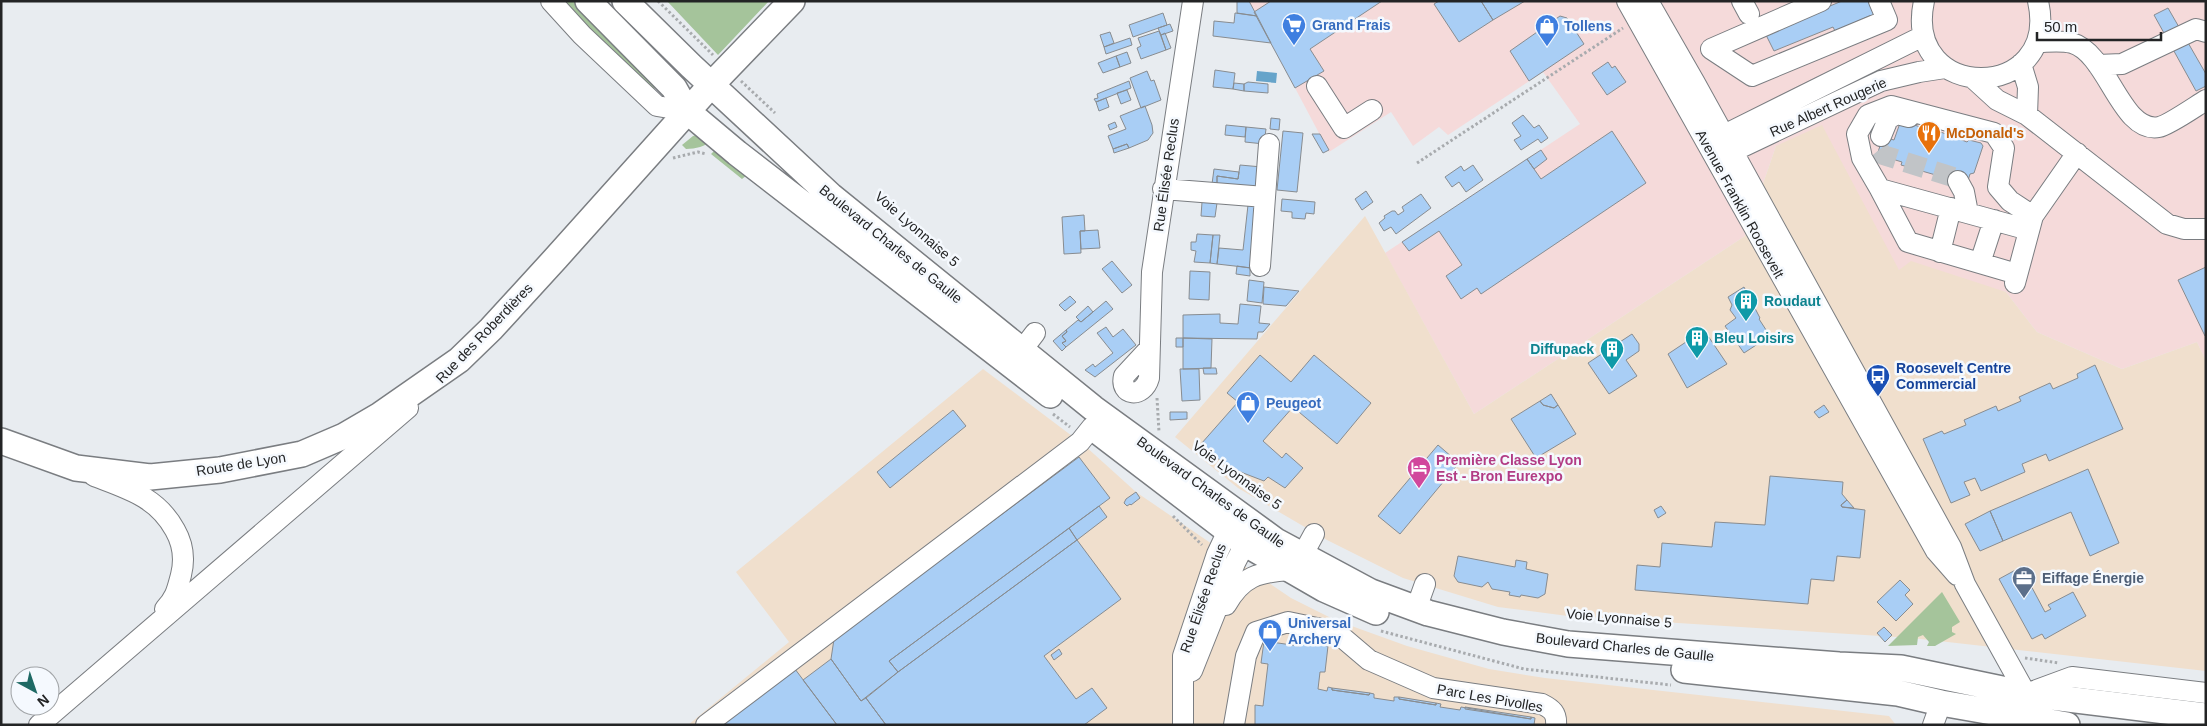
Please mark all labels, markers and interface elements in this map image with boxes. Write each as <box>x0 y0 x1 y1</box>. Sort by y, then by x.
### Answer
scale bar <box>2037 10 2161 42</box>
supermarket icon: Grand Frais <box>1281 12 1307 46</box>
shop icon: Tollens <box>1534 13 1560 47</box>
place label: Grand Frais <box>1312 17 1391 33</box>
place label: Tollens <box>1564 18 1612 34</box>
text: 50 m <box>2044 18 2077 35</box>
street label: Rue Albert Rougerie <box>1767 74 1889 140</box>
street label: Rue Élisée Reclus <box>1150 117 1182 233</box>
restaurant icon: McDonald's <box>1916 120 1942 154</box>
place label: McDonald's <box>1946 125 2024 141</box>
street label: Avenue Franklin Roosevelt <box>1693 127 1788 281</box>
street label: Boulevard Charles de Gaulle <box>816 181 966 307</box>
street label: Voie Lyonnaise 5 <box>872 188 962 270</box>
street label: Rue des Roberdières <box>432 280 536 386</box>
building icon: Roudaut <box>1733 288 1759 322</box>
place label: Roudaut <box>1764 293 1821 309</box>
building icon: Bleu Loisirs <box>1684 325 1710 359</box>
place label: Bleu Loisirs <box>1714 330 1794 346</box>
building icon: Diffupack <box>1599 336 1625 370</box>
place label: Diffupack <box>1530 341 1594 357</box>
place label: Roosevelt Centre Commercial <box>1896 360 2011 392</box>
bus stop icon: Roosevelt Centre Commercial <box>1865 363 1891 397</box>
shop icon: Peugeot <box>1235 390 1261 424</box>
place label: Peugeot <box>1266 395 1322 411</box>
street label: Boulevard Charles de Gaulle <box>1134 433 1288 551</box>
street label: Voie Lyonnaise 5 <box>1189 437 1285 513</box>
street label: Route de Lyon <box>195 449 287 479</box>
place label: Première Classe Lyon Est - Bron Eurexpo <box>1436 452 1582 484</box>
hotel icon: Première Classe Lyon Est - Bron Eurexpo <box>1406 455 1432 489</box>
street label: Rue Élisée Reclus <box>1177 541 1229 655</box>
office icon: Eiffage Énergie <box>2011 565 2037 599</box>
place label: Eiffage Énergie <box>2042 570 2144 586</box>
street label: Voie Lyonnaise 5 <box>1565 605 1673 631</box>
place label: Universal Archery <box>1288 615 1351 647</box>
shop icon: Universal Archery <box>1257 618 1283 652</box>
street label: Boulevard Charles de Gaulle <box>1535 630 1715 664</box>
north arrow <box>10 666 60 716</box>
street label: Parc Les Pivolles <box>1436 681 1544 715</box>
text: N <box>34 692 52 710</box>

